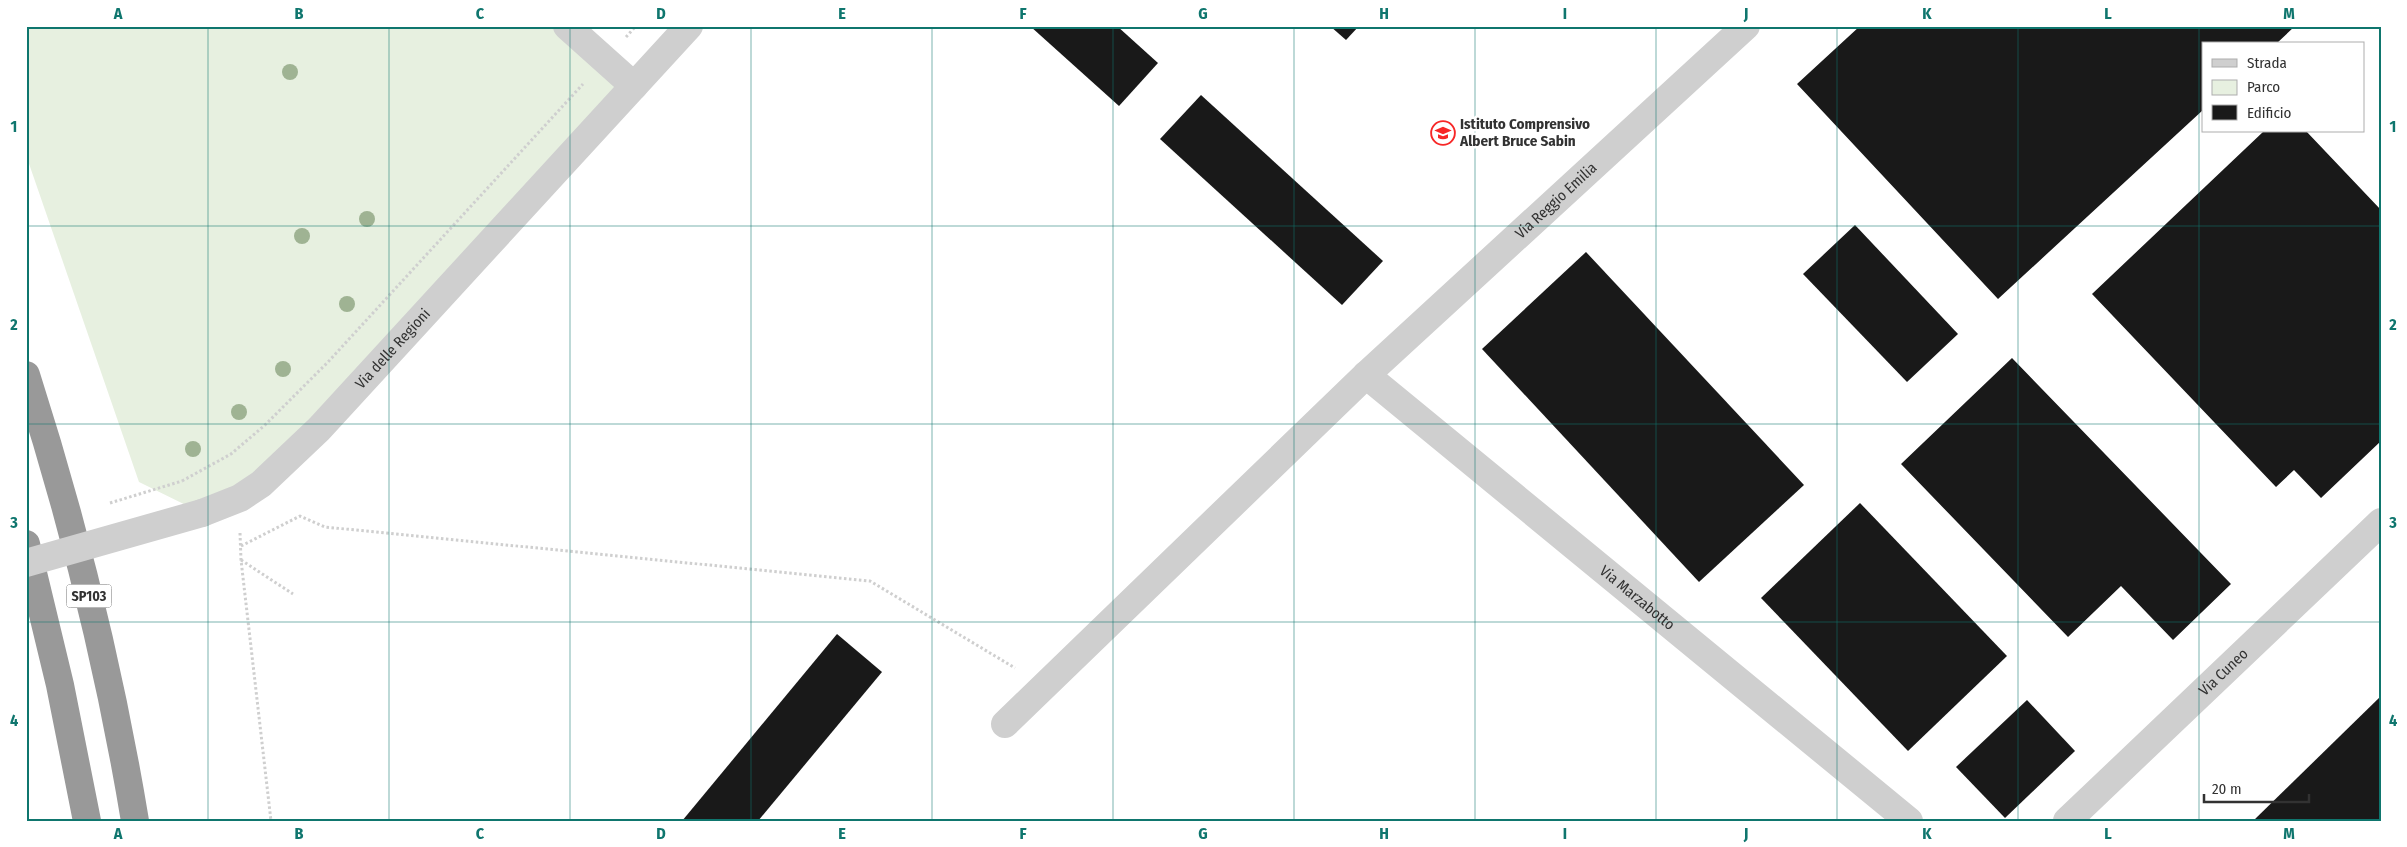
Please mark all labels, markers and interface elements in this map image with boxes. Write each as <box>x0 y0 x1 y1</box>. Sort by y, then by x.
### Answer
text: A <box>113 4 123 23</box>
text: B <box>295 4 304 23</box>
text: C <box>476 4 485 23</box>
text: D <box>656 4 666 23</box>
text: E <box>838 4 846 23</box>
text: F <box>1019 4 1027 23</box>
text: G <box>1198 4 1208 23</box>
text: H <box>1379 4 1389 23</box>
text: I <box>1563 4 1567 23</box>
text: J <box>1743 4 1748 23</box>
text: K <box>1922 4 1932 23</box>
text: L <box>2104 4 2112 23</box>
text: M <box>2283 4 2295 23</box>
legend <box>2202 42 2364 132</box>
text: Strada <box>2247 54 2287 72</box>
text: Parco <box>2247 78 2280 96</box>
text: Edificio <box>2247 104 2292 122</box>
place label: Istituto Comprensivo Albert Bruce Sabin <box>1459 115 1590 150</box>
text: 1 <box>11 117 17 136</box>
text: 1 <box>2390 117 2396 136</box>
school or university icon: Istituto Comprensivo Albert Bruce Sabin <box>1430 120 1456 146</box>
street label: Via Reggio Emilia <box>1511 159 1600 242</box>
street label: Via delle Regioni <box>351 305 434 393</box>
text: 2 <box>9 315 18 334</box>
text: 2 <box>2388 315 2397 334</box>
text: 3 <box>9 513 18 532</box>
text: 3 <box>2388 513 2397 532</box>
street label: Via Marzabotto <box>1596 562 1679 634</box>
road number: SP103 <box>66 584 112 608</box>
street label: Via Cuneo <box>2195 645 2252 700</box>
text: 4 <box>10 711 18 730</box>
text: 4 <box>2389 711 2397 730</box>
scale bar <box>2204 772 2310 804</box>
text: 20 m <box>2212 780 2242 798</box>
text: A <box>113 824 123 843</box>
text: B <box>295 824 304 843</box>
text: C <box>476 824 485 843</box>
text: D <box>656 824 666 843</box>
text: E <box>838 824 846 843</box>
text: F <box>1019 824 1027 843</box>
text: G <box>1198 824 1208 843</box>
text: H <box>1379 824 1389 843</box>
text: I <box>1563 824 1567 843</box>
text: J <box>1743 824 1748 843</box>
text: K <box>1922 824 1932 843</box>
text: L <box>2104 824 2112 843</box>
text: M <box>2283 824 2295 843</box>

